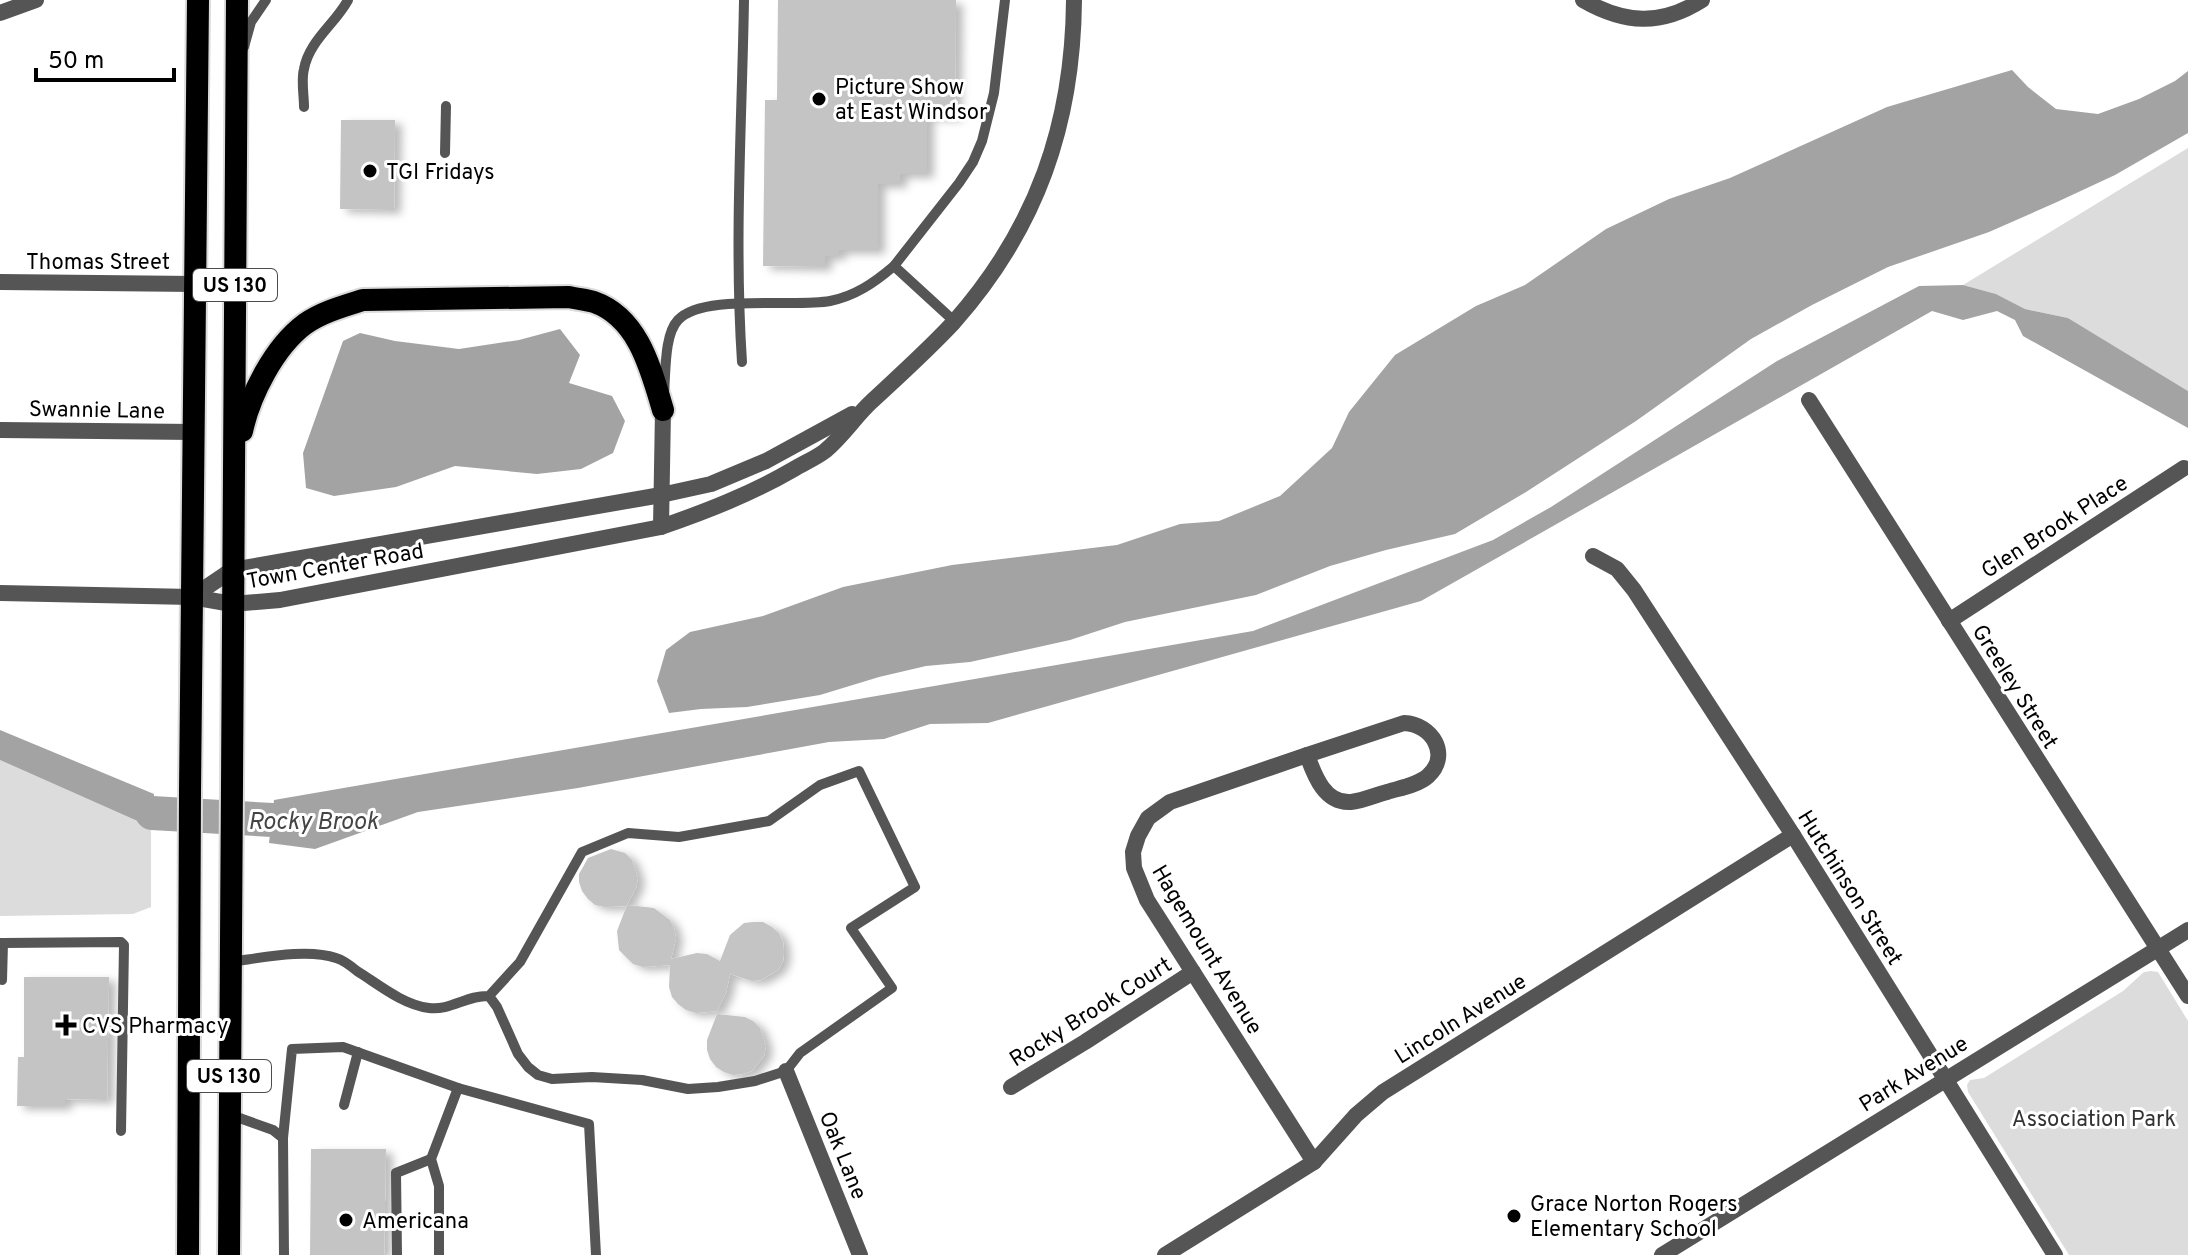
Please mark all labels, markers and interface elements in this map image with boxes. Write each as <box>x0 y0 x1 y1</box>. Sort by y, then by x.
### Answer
scale bar <box>36 32 174 82</box>
text: 50 m <box>48 47 104 77</box>
place label: Picture Show at East Windsor <box>835 75 988 127</box>
marker: Picture Show at East Windsor <box>810 90 828 108</box>
place label: TGI Fridays <box>386 160 495 187</box>
marker: TGI Fridays <box>361 162 379 180</box>
street label: Thomas Street <box>26 250 170 277</box>
road number: US 130 <box>193 269 277 301</box>
street label: Swannie Lane <box>29 397 165 426</box>
street label: Glen Brook Place <box>1977 471 2134 586</box>
street label: Town Center Road <box>245 539 426 596</box>
street label: Greeley Street <box>1965 620 2063 755</box>
street label: Hutchinson Street <box>1790 806 1907 971</box>
water label: Rocky Brook <box>248 808 379 838</box>
street label: Hagemount Avenue <box>1145 861 1267 1040</box>
street label: Rocky Brook Court <box>1005 952 1178 1074</box>
street label: Lincoln Avenue <box>1391 969 1532 1071</box>
place label: CVS Pharmacy <box>82 1014 228 1041</box>
marker: CVS Pharmacy <box>57 1016 75 1034</box>
street label: Park Avenue <box>1855 1031 1974 1119</box>
road number: US 130 <box>187 1060 271 1092</box>
park label: Association Park <box>2012 1107 2176 1134</box>
street label: Oak Lane <box>812 1108 872 1204</box>
place label: Grace Norton Rogers Elementary School <box>1530 1192 1738 1244</box>
marker: Grace Norton Rogers Elementary School <box>1505 1207 1523 1225</box>
place label: Americana <box>362 1209 469 1236</box>
marker: Americana <box>337 1211 355 1229</box>

